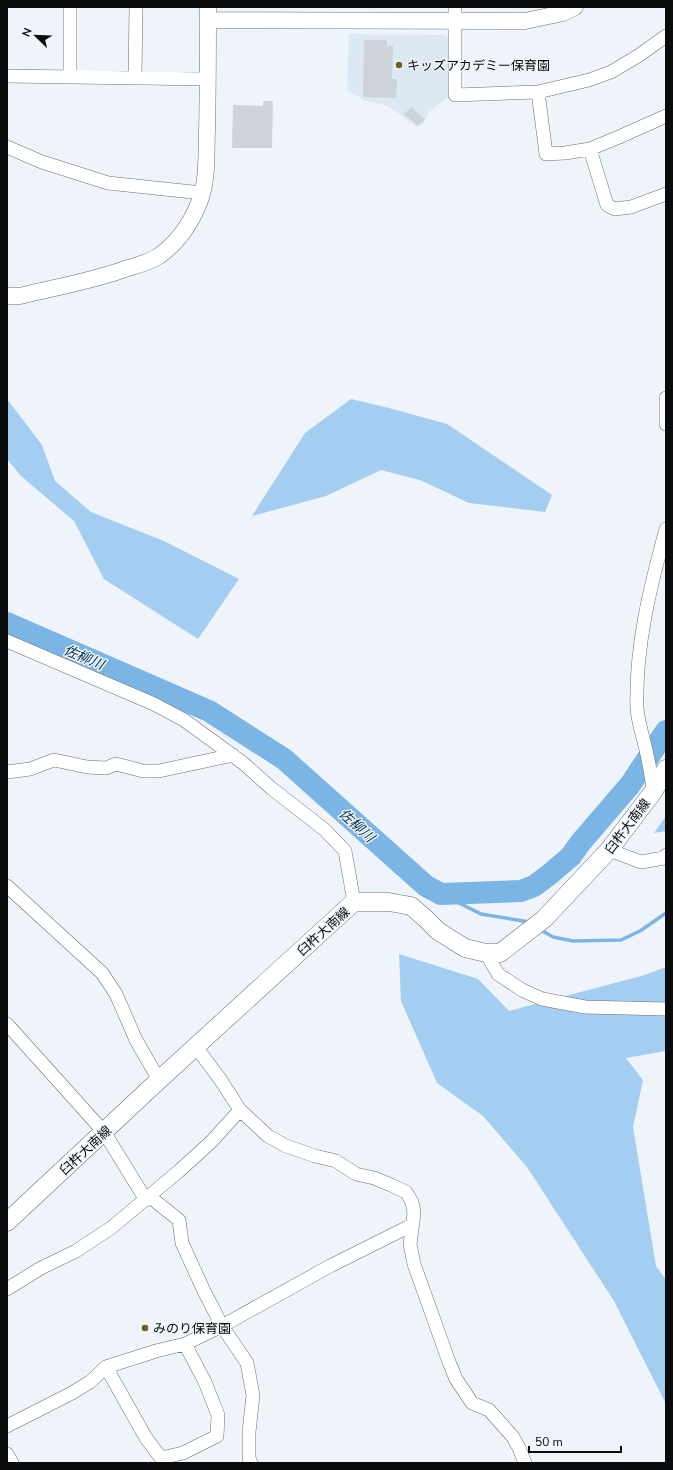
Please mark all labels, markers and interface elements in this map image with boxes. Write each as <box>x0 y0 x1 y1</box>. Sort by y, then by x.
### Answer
north arrow <box>16 16 56 56</box>
text: N <box>19 26 36 39</box>
place label: キッズアカデミー保育園 <box>407 57 550 75</box>
marker: キッズアカデミー保育園 <box>394 60 404 70</box>
water label: 佐柳川 <box>61 641 109 675</box>
street label: 臼杵大南線 <box>601 795 655 858</box>
water label: 佐柳川 <box>335 804 380 848</box>
street label: 臼杵大南線 <box>293 903 354 960</box>
street label: 臼杵大南線 <box>56 1122 116 1179</box>
place label: みのり保育園 <box>153 1320 231 1338</box>
marker: みのり保育園 <box>140 1323 150 1333</box>
scale bar <box>529 1428 621 1454</box>
text: 50 m <box>535 1434 563 1450</box>

